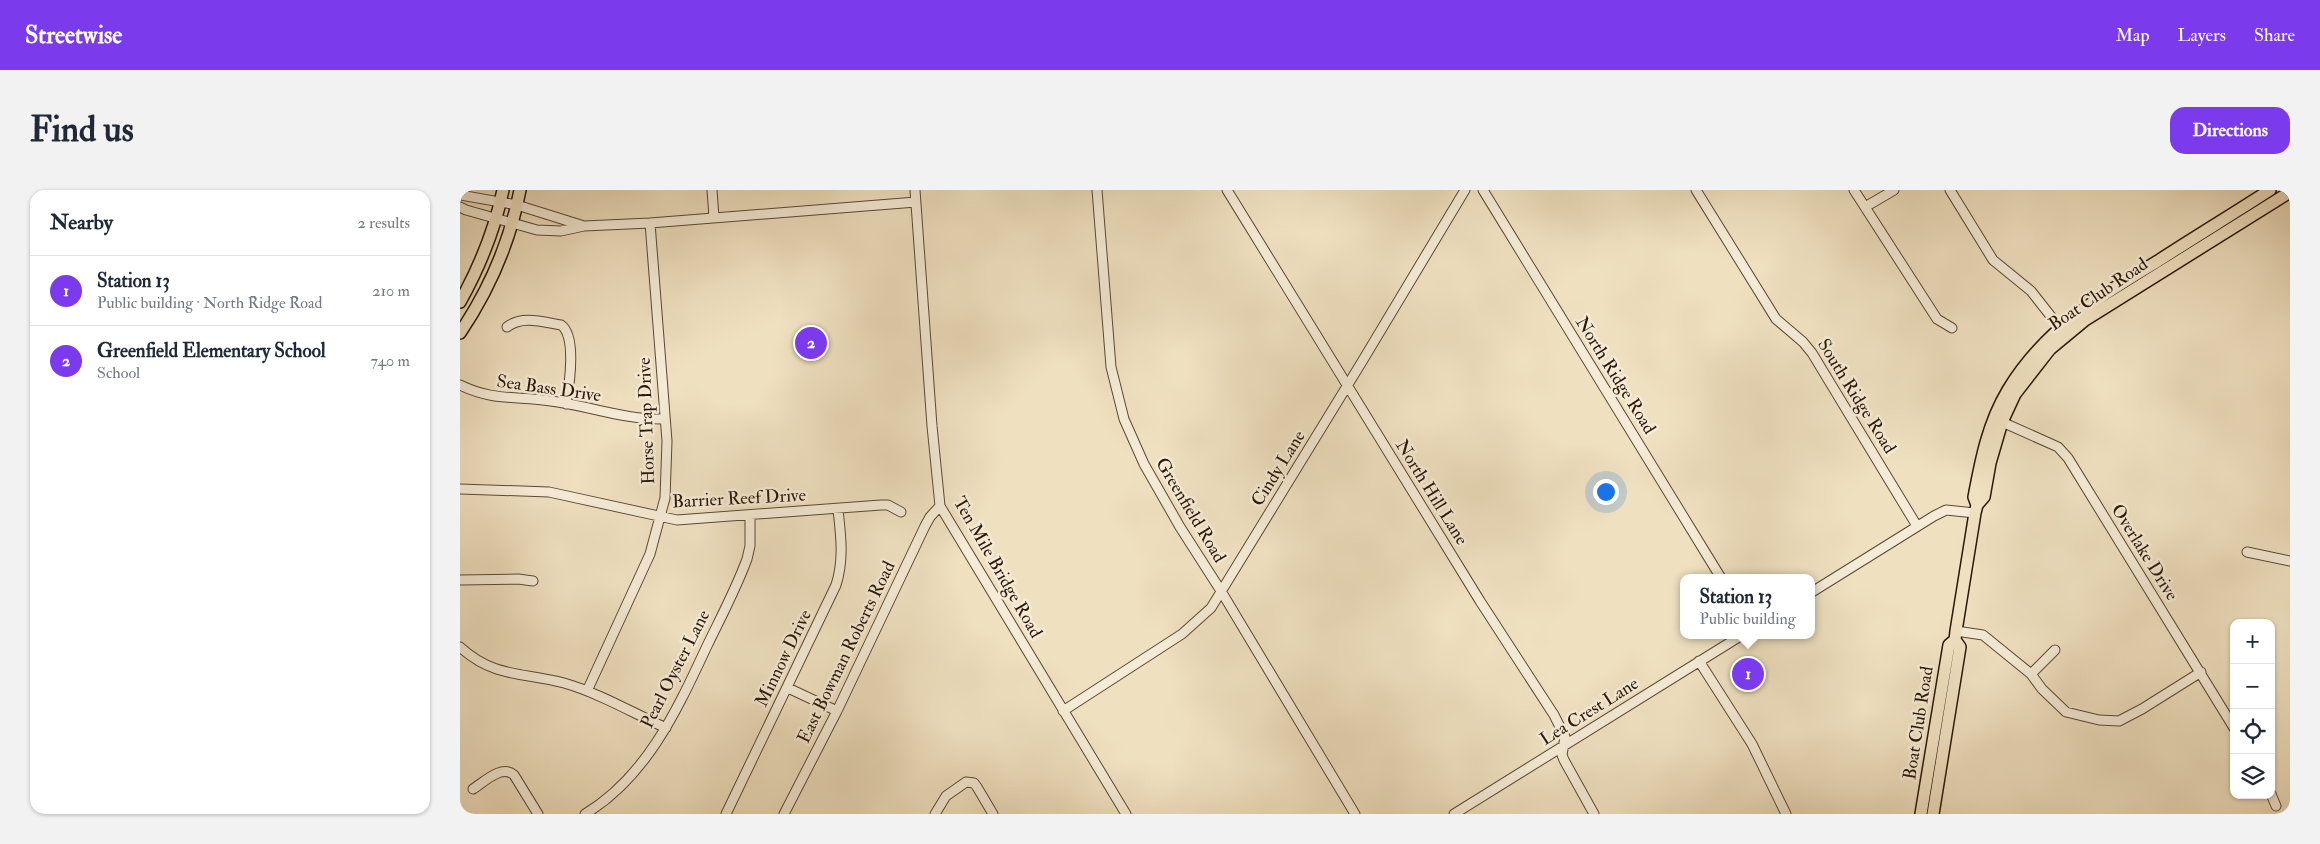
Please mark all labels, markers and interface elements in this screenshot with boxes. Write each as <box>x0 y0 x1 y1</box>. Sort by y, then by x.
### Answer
text: Streetwise <box>25 20 122 51</box>
text: Map <box>2116 24 2150 47</box>
text: Layers <box>2178 24 2226 47</box>
text: Share <box>2254 24 2295 47</box>
button: Directions <box>2170 107 2290 154</box>
text: Find us <box>30 108 134 152</box>
text: Nearby <box>50 209 113 236</box>
text: 2 results <box>357 213 410 233</box>
street label: Boat Club Road <box>2044 253 2152 336</box>
text: Station 13 <box>97 269 170 293</box>
text: 1 <box>63 281 69 301</box>
text: 210 m <box>372 281 410 301</box>
text: Public building · North Ridge Road <box>97 293 322 313</box>
street label: North Ridge Road <box>1570 312 1661 438</box>
pin: 2 <box>795 324 827 362</box>
street label: South Ridge Road <box>1812 335 1901 458</box>
text: Greenfield Elementary School <box>97 339 326 363</box>
text: 2 <box>62 351 70 371</box>
text: 740 m <box>370 351 410 371</box>
street label: Horse Trap Drive <box>633 357 660 485</box>
text: School <box>97 363 140 383</box>
street label: Sea Bass Drive <box>495 370 603 407</box>
street label: Cindy Lane <box>1246 426 1311 510</box>
street label: North Hill Lane <box>1390 435 1473 550</box>
street label: Greenfield Road <box>1150 454 1231 567</box>
your location <box>1593 479 1619 505</box>
street label: Barrier Reef Drive <box>672 483 807 513</box>
street label: Ten Mile Bridge Road <box>948 492 1047 642</box>
street label: Overlake Drive <box>2106 500 2184 605</box>
street label: East Bowman Roberts Road <box>792 557 901 747</box>
popup <box>1680 574 1815 639</box>
text: Station 13 <box>1699 585 1772 609</box>
street label: Minnow Drive <box>750 605 817 711</box>
street label: Pearl Oyster Lane <box>636 606 715 732</box>
text: Public building <box>1699 609 1796 629</box>
map controls <box>2230 619 2275 799</box>
button: + <box>2230 619 2275 664</box>
pin: 1 <box>1732 655 1764 693</box>
street label: Boat Club Road <box>1898 664 1939 782</box>
button: − <box>2230 664 2275 709</box>
street label: Lea Crest Lane <box>1536 672 1643 751</box>
button: locate <box>2230 709 2275 754</box>
button: layers <box>2230 754 2275 799</box>

